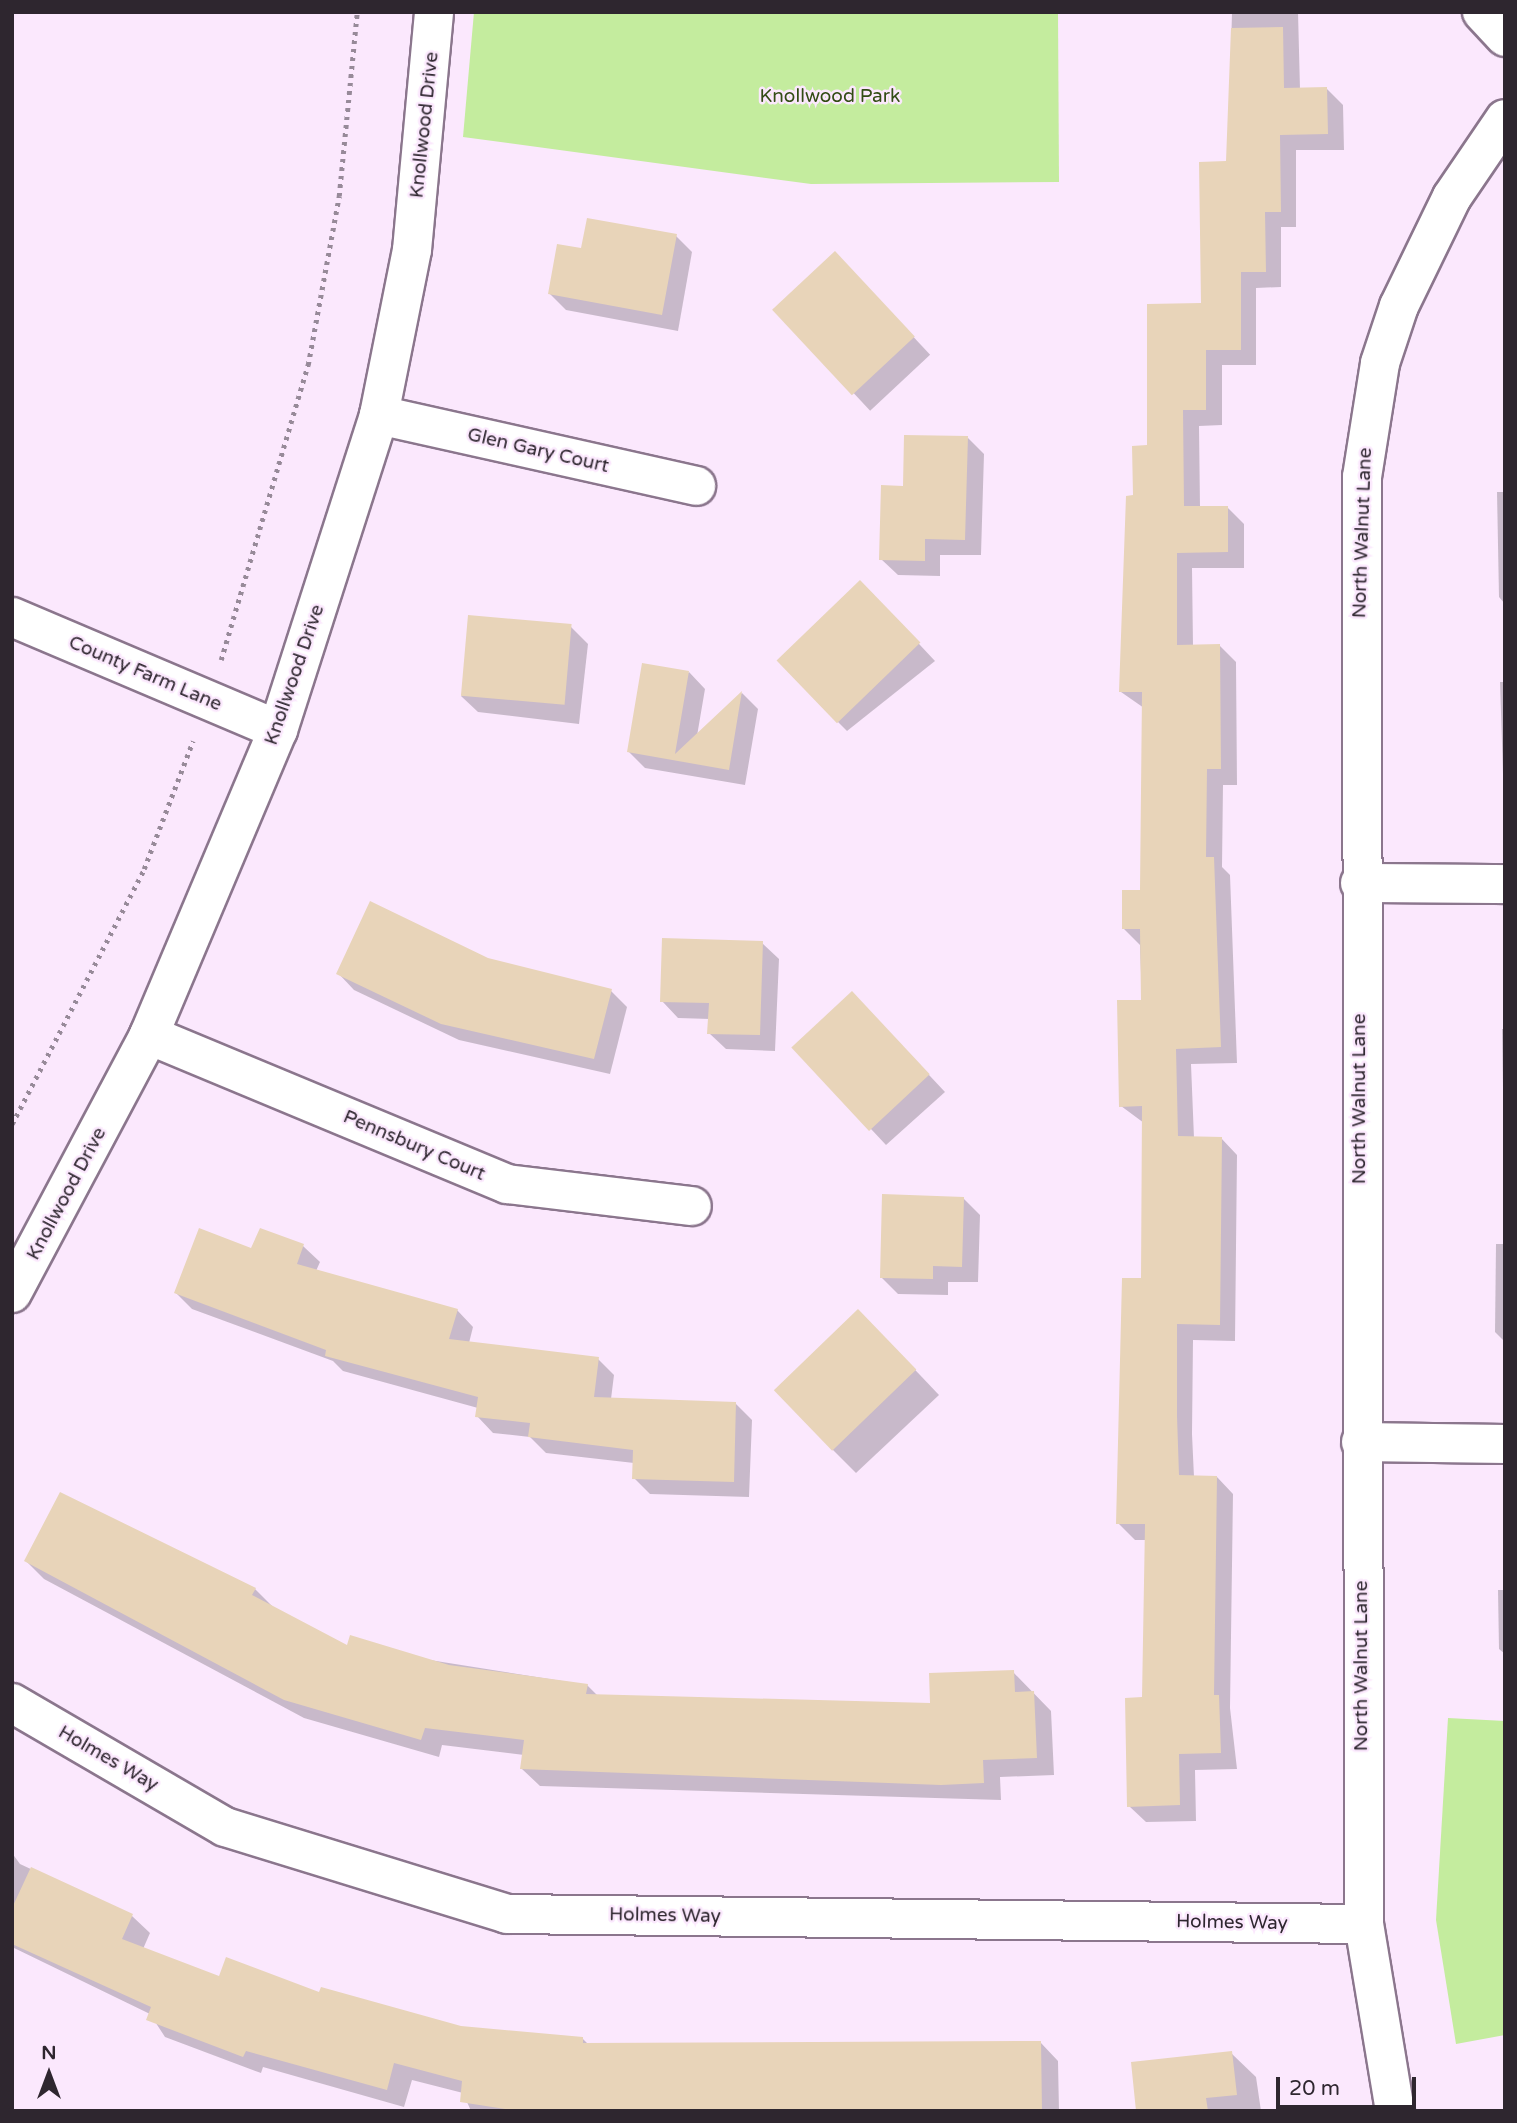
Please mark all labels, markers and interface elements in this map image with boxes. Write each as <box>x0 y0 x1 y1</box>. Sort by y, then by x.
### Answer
street label: Knollwood Drive <box>406 51 444 199</box>
park label: Knollwood Park <box>760 86 900 108</box>
street label: Glen Gary Court <box>465 424 611 478</box>
street label: North Walnut Lane <box>1349 447 1377 619</box>
street label: Knollwood Drive <box>260 602 330 748</box>
street label: County Farm Lane <box>65 631 225 717</box>
street label: North Walnut Lane <box>1349 1014 1371 1184</box>
street label: Pennsbury Court <box>340 1106 488 1186</box>
street label: Knollwood Drive <box>22 1124 112 1264</box>
street label: North Walnut Lane <box>1351 1581 1373 1751</box>
street label: Holmes Way <box>54 1721 162 1797</box>
street label: Holmes Way <box>609 1904 721 1928</box>
street label: Holmes Way <box>1176 1911 1288 1935</box>
north arrow <box>14 2039 84 2109</box>
text: N <box>41 2042 57 2064</box>
scale bar <box>1279 2064 1419 2108</box>
text: 20 m <box>1289 2076 1340 2101</box>

